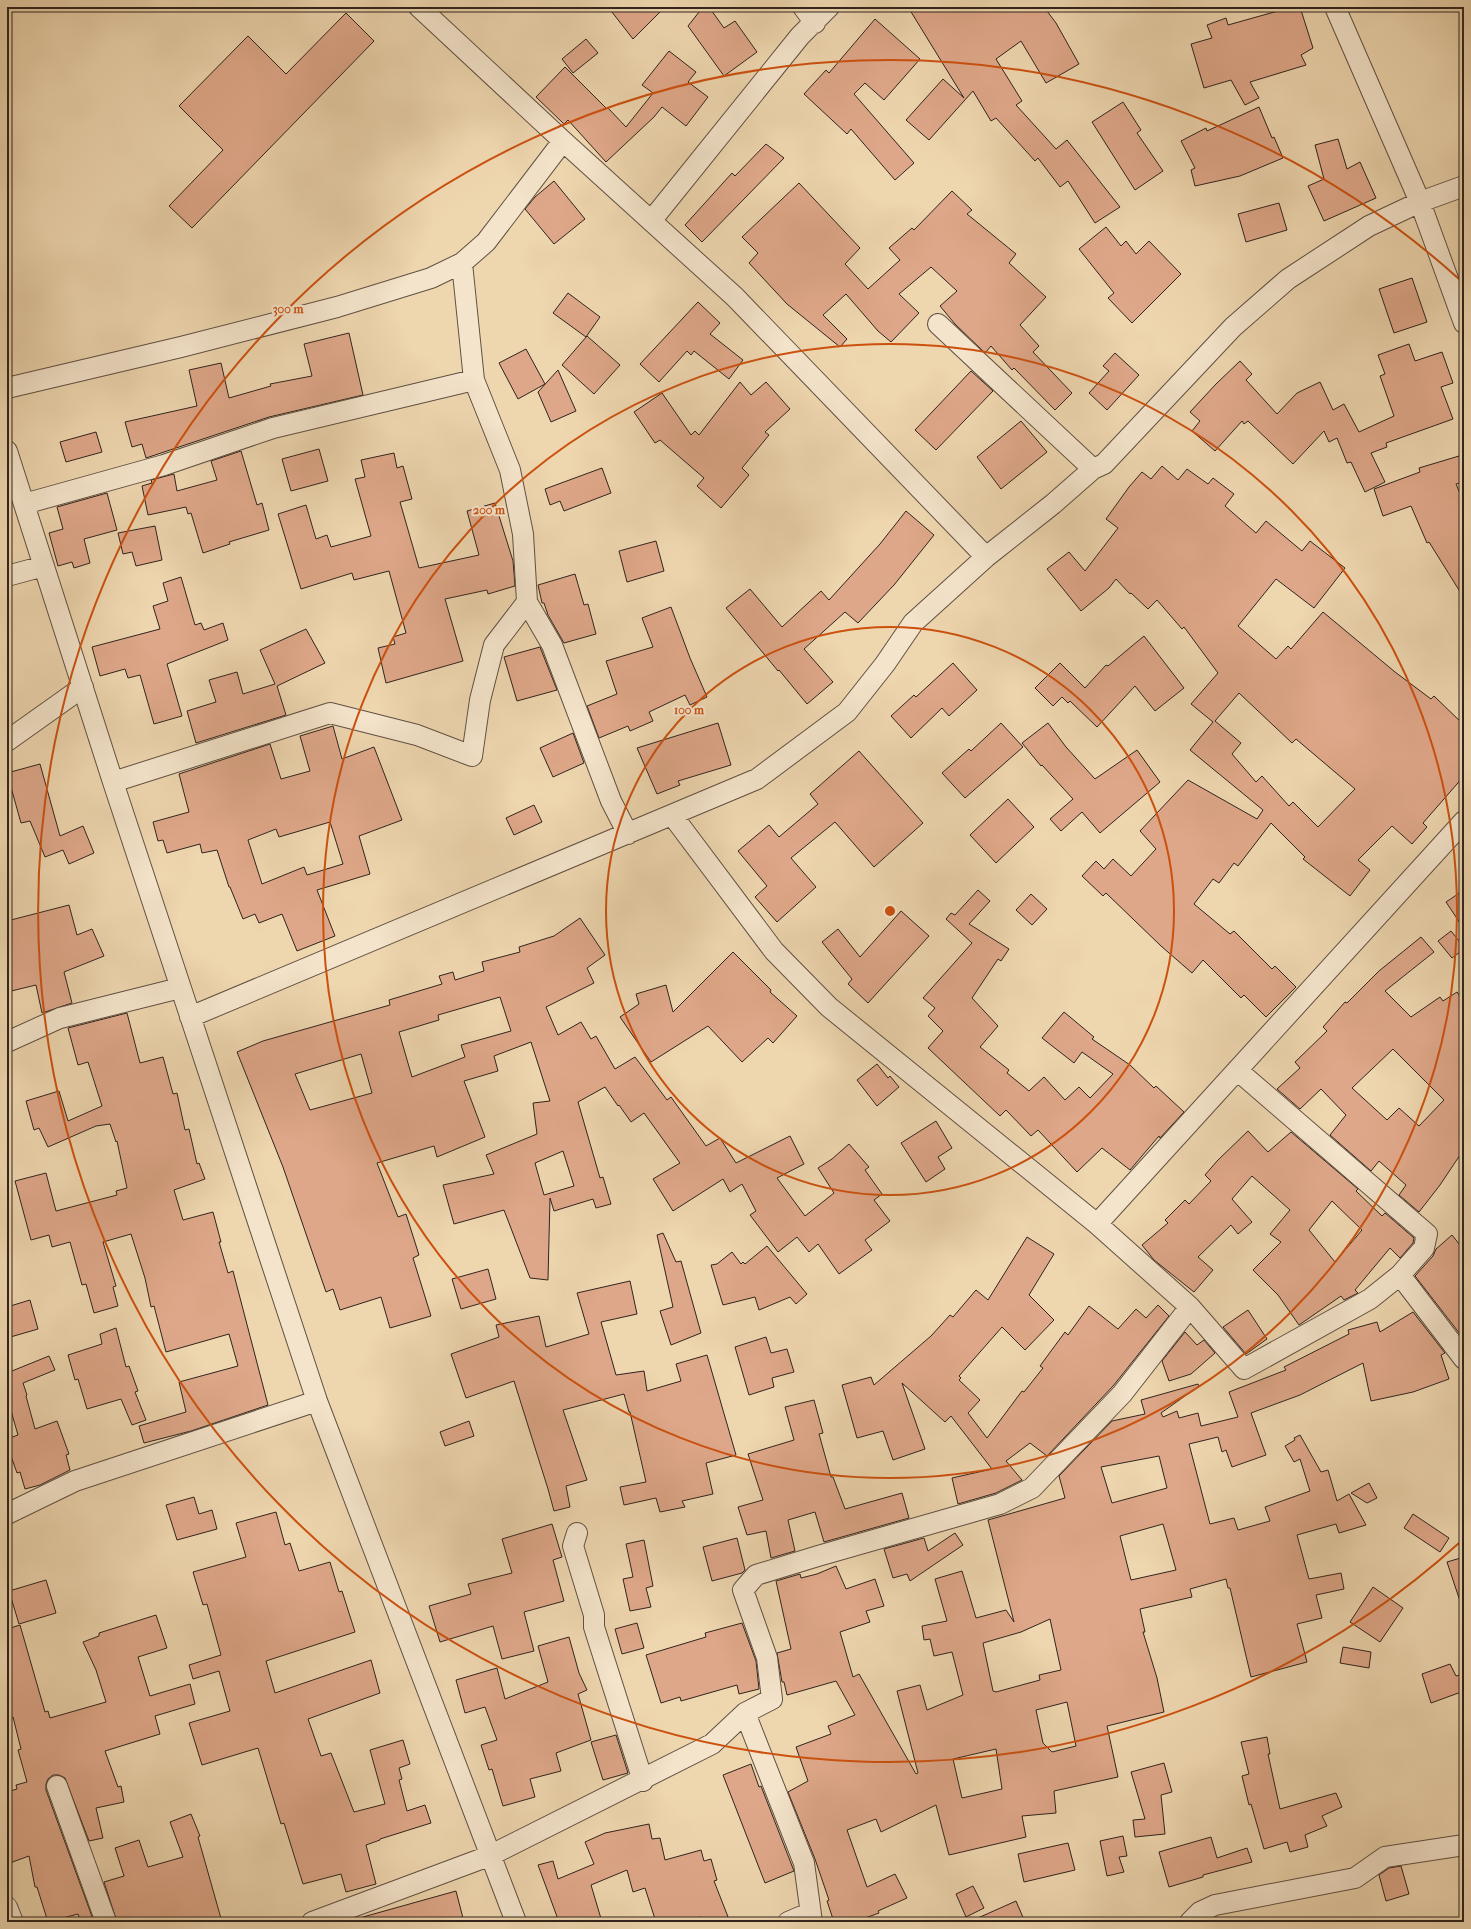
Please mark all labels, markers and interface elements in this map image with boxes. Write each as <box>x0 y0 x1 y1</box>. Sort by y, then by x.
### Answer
text: 300 m <box>273 302 304 317</box>
text: 200 m <box>473 503 506 517</box>
text: 100 m <box>674 703 705 717</box>
centre of rings <box>883 904 897 918</box>

